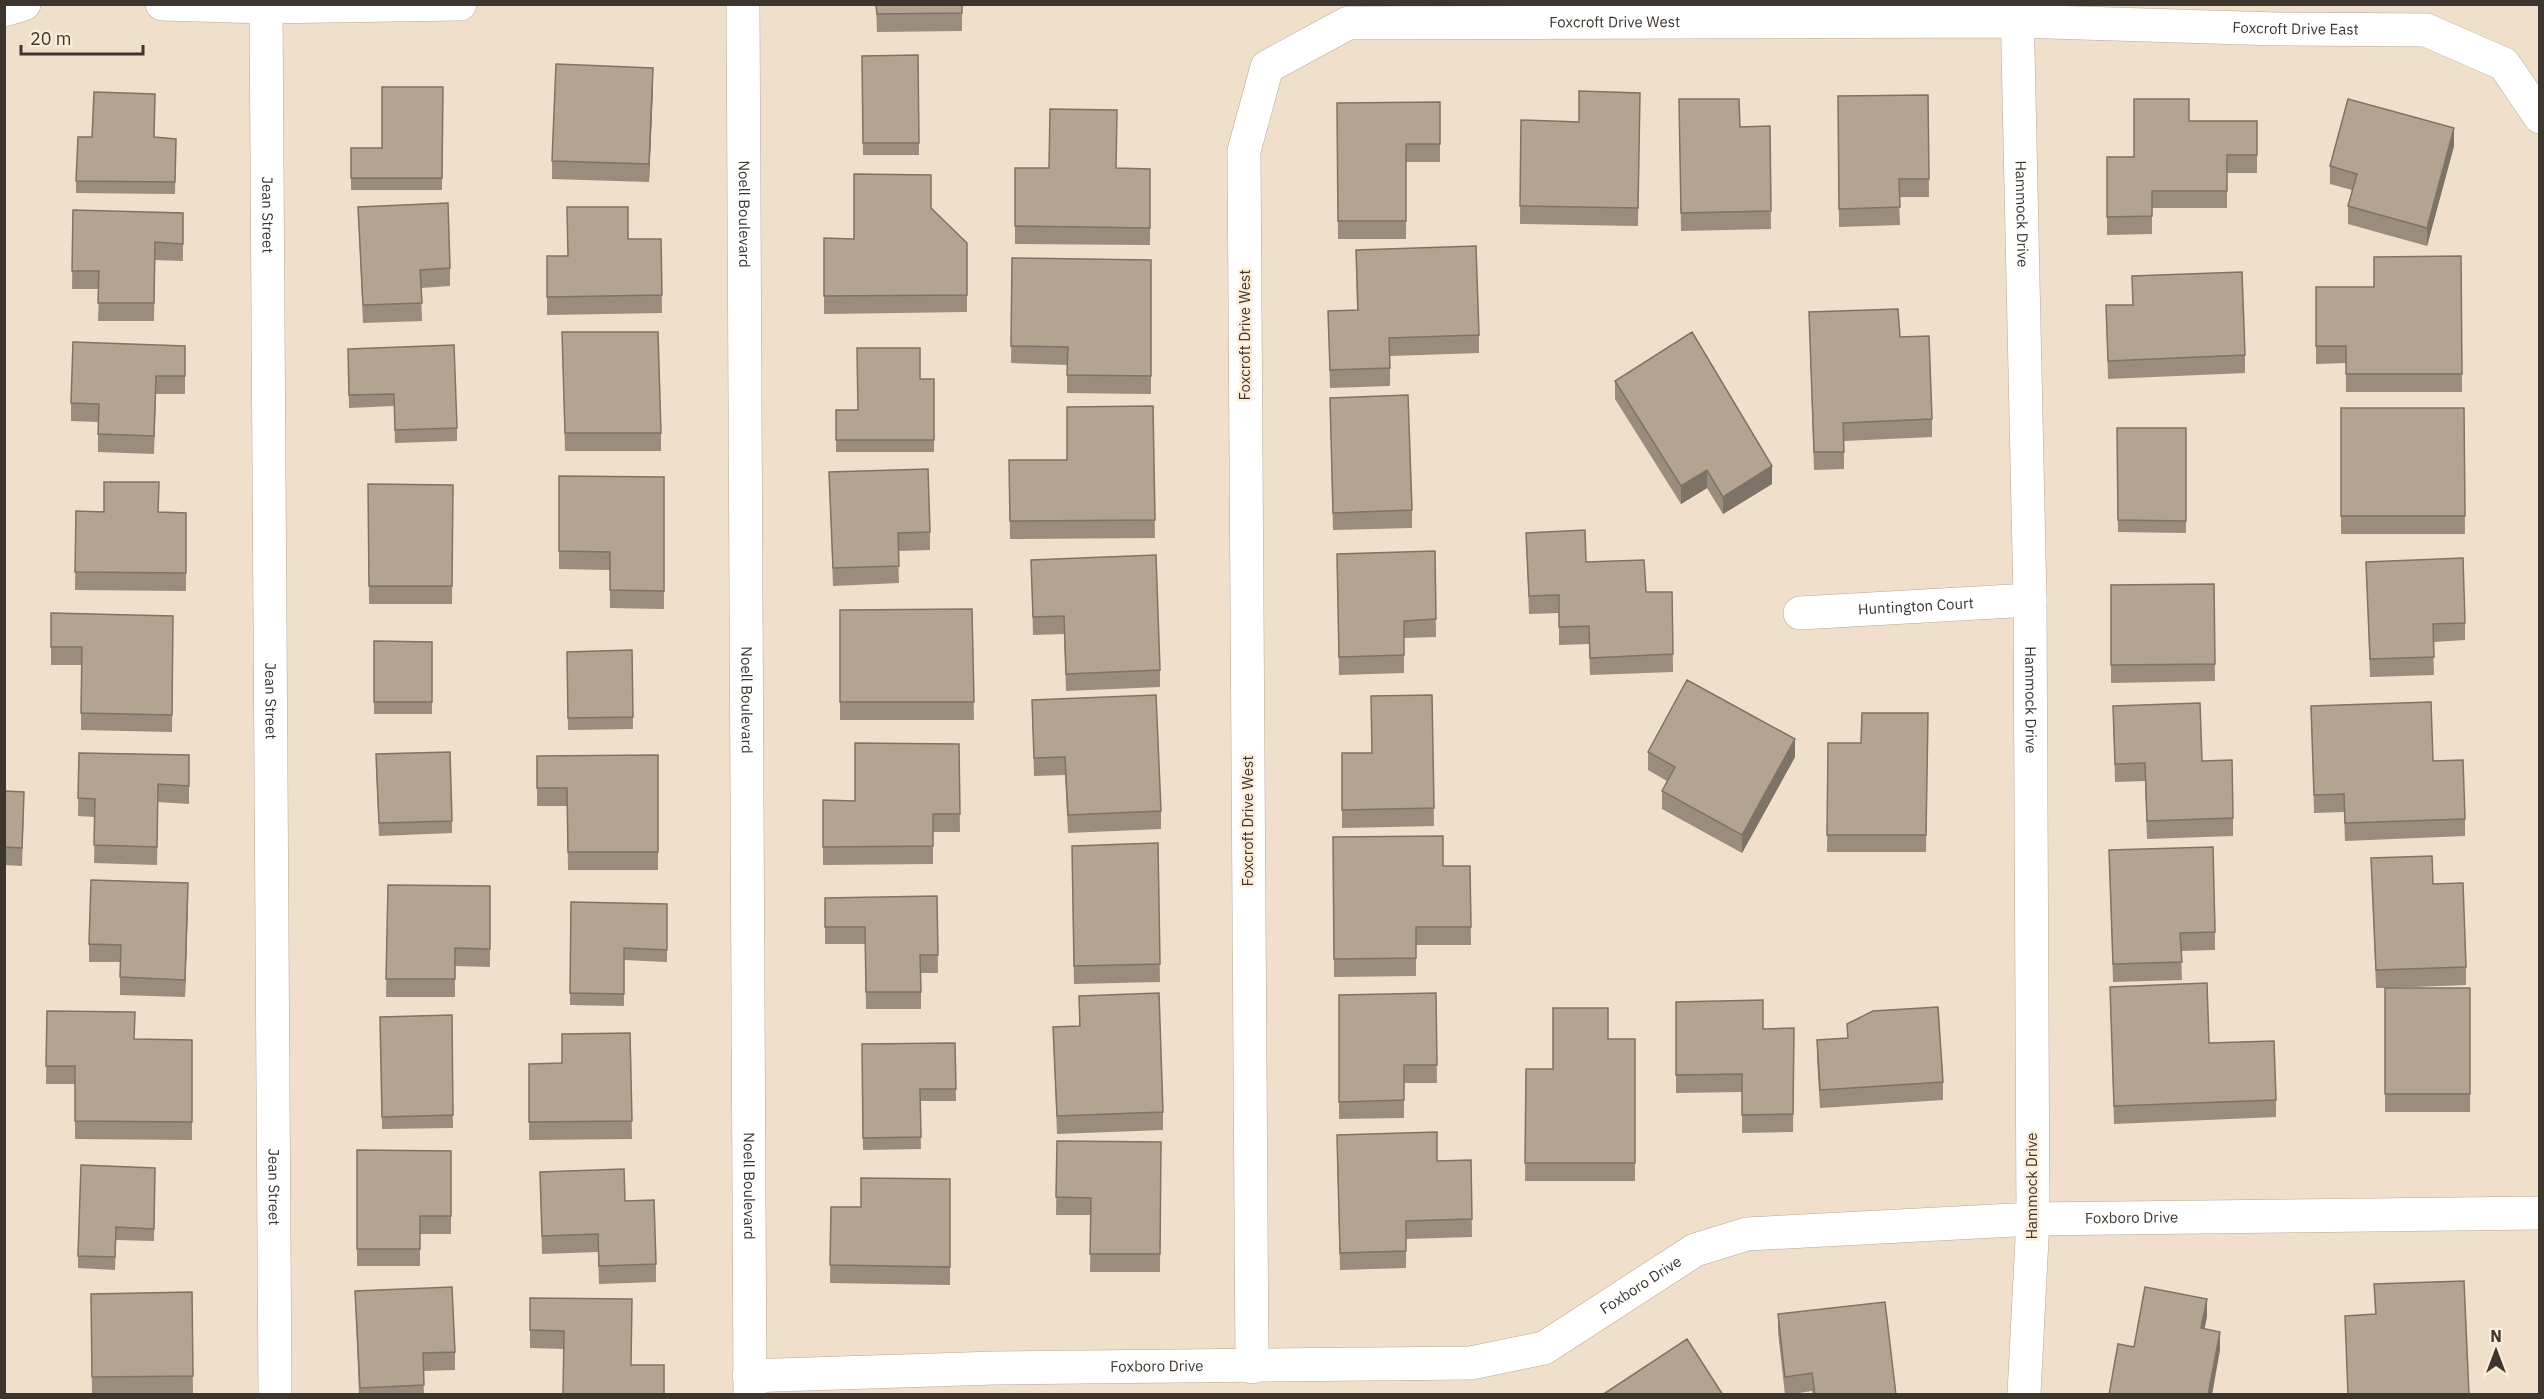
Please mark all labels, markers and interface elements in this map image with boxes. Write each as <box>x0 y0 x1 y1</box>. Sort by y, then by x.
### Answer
street label: Foxcroft Drive West <box>1549 12 1680 31</box>
scale bar <box>21 18 142 56</box>
street label: Foxcroft Drive East <box>2232 18 2359 39</box>
text: 20 m <box>30 27 72 50</box>
street label: Noell Boulevard <box>735 160 754 268</box>
street label: Hammock Drive <box>2011 160 2033 268</box>
street label: Jean Street <box>258 176 278 254</box>
street label: Foxcroft Drive West <box>1235 270 1254 400</box>
street label: Huntington Court <box>1857 593 1974 619</box>
street label: Noell Boulevard <box>737 646 757 754</box>
street label: Hammock Drive <box>2021 646 2041 753</box>
street label: Jean Street <box>261 662 281 740</box>
street label: Foxcroft Drive West <box>1238 756 1257 886</box>
street label: Noell Boulevard <box>740 1132 759 1240</box>
street label: Hammock Drive <box>2022 1132 2041 1240</box>
street label: Jean Street <box>264 1148 284 1226</box>
street label: Foxboro Drive <box>2085 1207 2178 1227</box>
street label: Foxboro Drive <box>1596 1251 1685 1318</box>
north arrow <box>2466 1321 2526 1381</box>
text: N <box>2490 1326 2502 1346</box>
street label: Foxboro Drive <box>1110 1356 1204 1376</box>

